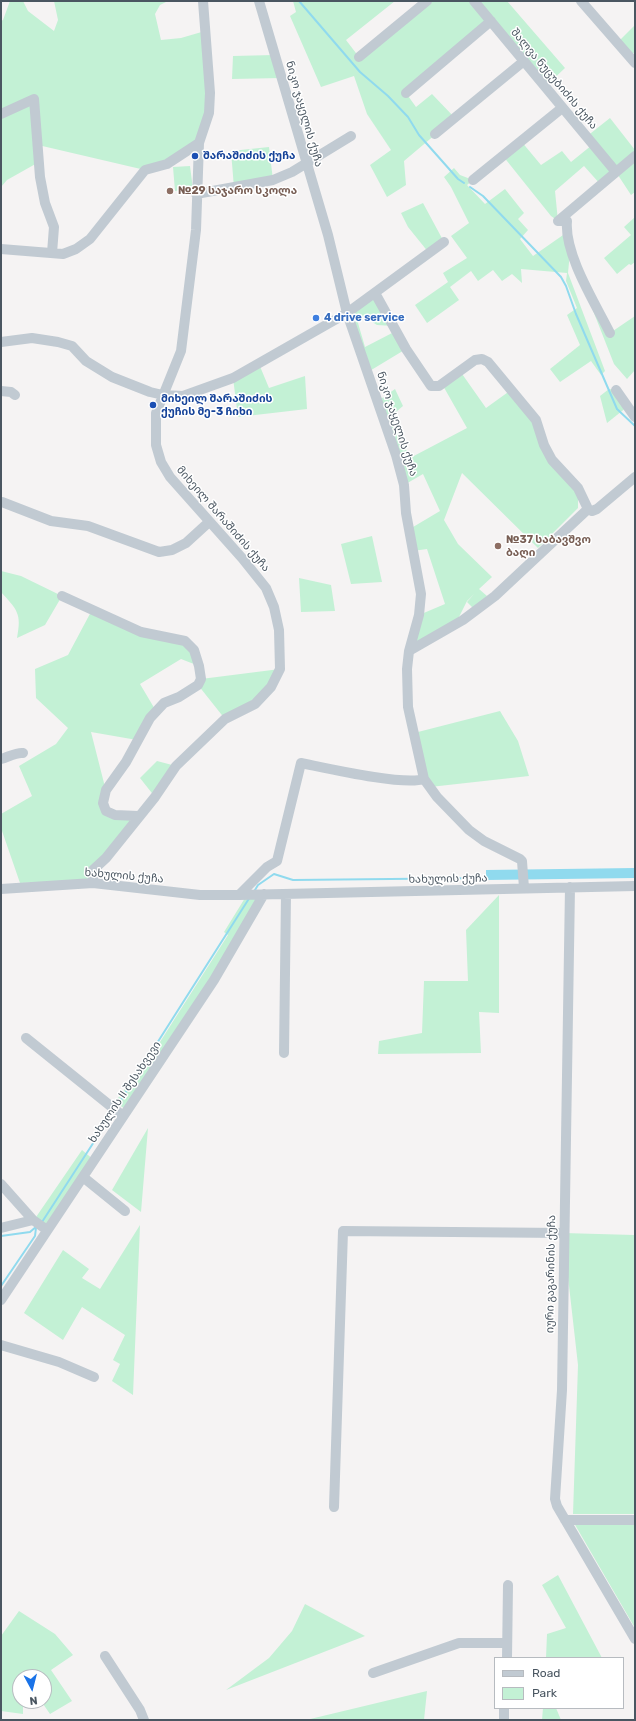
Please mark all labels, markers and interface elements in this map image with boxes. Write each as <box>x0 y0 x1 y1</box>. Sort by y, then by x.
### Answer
street label: შალვა ნუცუბიძის ქუჩა <box>508 26 600 132</box>
street label: ნიკო ჯაყელის ქუჩა <box>283 60 325 168</box>
place label: შარაშიძის ქუჩა <box>203 149 295 163</box>
marker: შარაშიძის ქუჩა <box>190 151 200 161</box>
place label: №29 საჯარო სკოლა <box>178 184 297 198</box>
marker: №29 საჯარო სკოლა <box>165 186 175 196</box>
place label: 4 drive service <box>324 311 404 325</box>
marker: 4 drive service <box>311 313 321 323</box>
street label: ნიკო ჯაყელის ქუჩა <box>374 370 420 478</box>
place label: მიხეილ შარაშიძის ქუჩის მე-3 ჩიხი <box>161 392 272 418</box>
marker: მიხეილ შარაშიძის ქუჩის მე-3 ჩიხი <box>148 400 158 410</box>
street label: მიხეილ შარაშიძის ქუჩა <box>174 464 272 574</box>
place label: №37 საბავშვო ბაღი <box>506 533 591 559</box>
marker: №37 საბავშვო ბაღი <box>493 541 503 551</box>
street label: ხახულის ქუჩა <box>84 866 164 886</box>
street label: ხახულის ქუჩა <box>408 872 488 886</box>
street label: ხახულის II შესახვევი <box>86 1039 164 1145</box>
street label: იური გაგარინის ქუჩა <box>543 1215 559 1333</box>
legend <box>494 1657 624 1709</box>
text: Road <box>532 1666 560 1680</box>
north arrow <box>12 1669 52 1709</box>
text: Park <box>532 1686 557 1700</box>
text: N <box>29 1693 38 1707</box>

